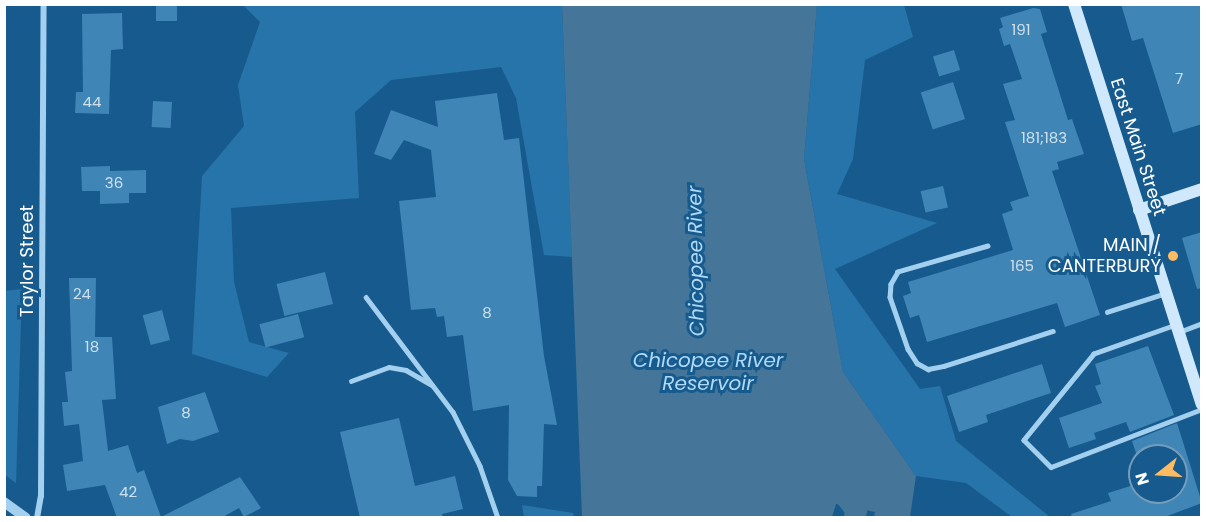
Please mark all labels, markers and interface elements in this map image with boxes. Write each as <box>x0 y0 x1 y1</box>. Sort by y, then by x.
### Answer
house number: 191 <box>1011 21 1031 39</box>
house number: 7 <box>1175 70 1183 88</box>
street label: East Main Street <box>1106 76 1170 218</box>
house number: 44 <box>83 93 101 111</box>
house number: 181;183 <box>1021 129 1067 147</box>
house number: 36 <box>105 174 123 192</box>
water label: Chicopee River <box>683 186 709 336</box>
street label: Taylor Street <box>16 205 38 317</box>
place label: MAIN / CANTERBURY <box>1048 235 1161 278</box>
marker: MAIN / CANTERBURY <box>1166 249 1180 263</box>
house number: 165 <box>1010 257 1034 275</box>
house number: 24 <box>73 285 91 303</box>
house number: 8 <box>482 304 492 322</box>
house number: 18 <box>85 338 99 356</box>
water label: Chicopee River Reservoir <box>633 349 783 396</box>
house number: 8 <box>181 404 191 422</box>
north arrow <box>1128 444 1188 504</box>
text: N <box>1129 470 1155 488</box>
house number: 42 <box>119 483 137 501</box>

